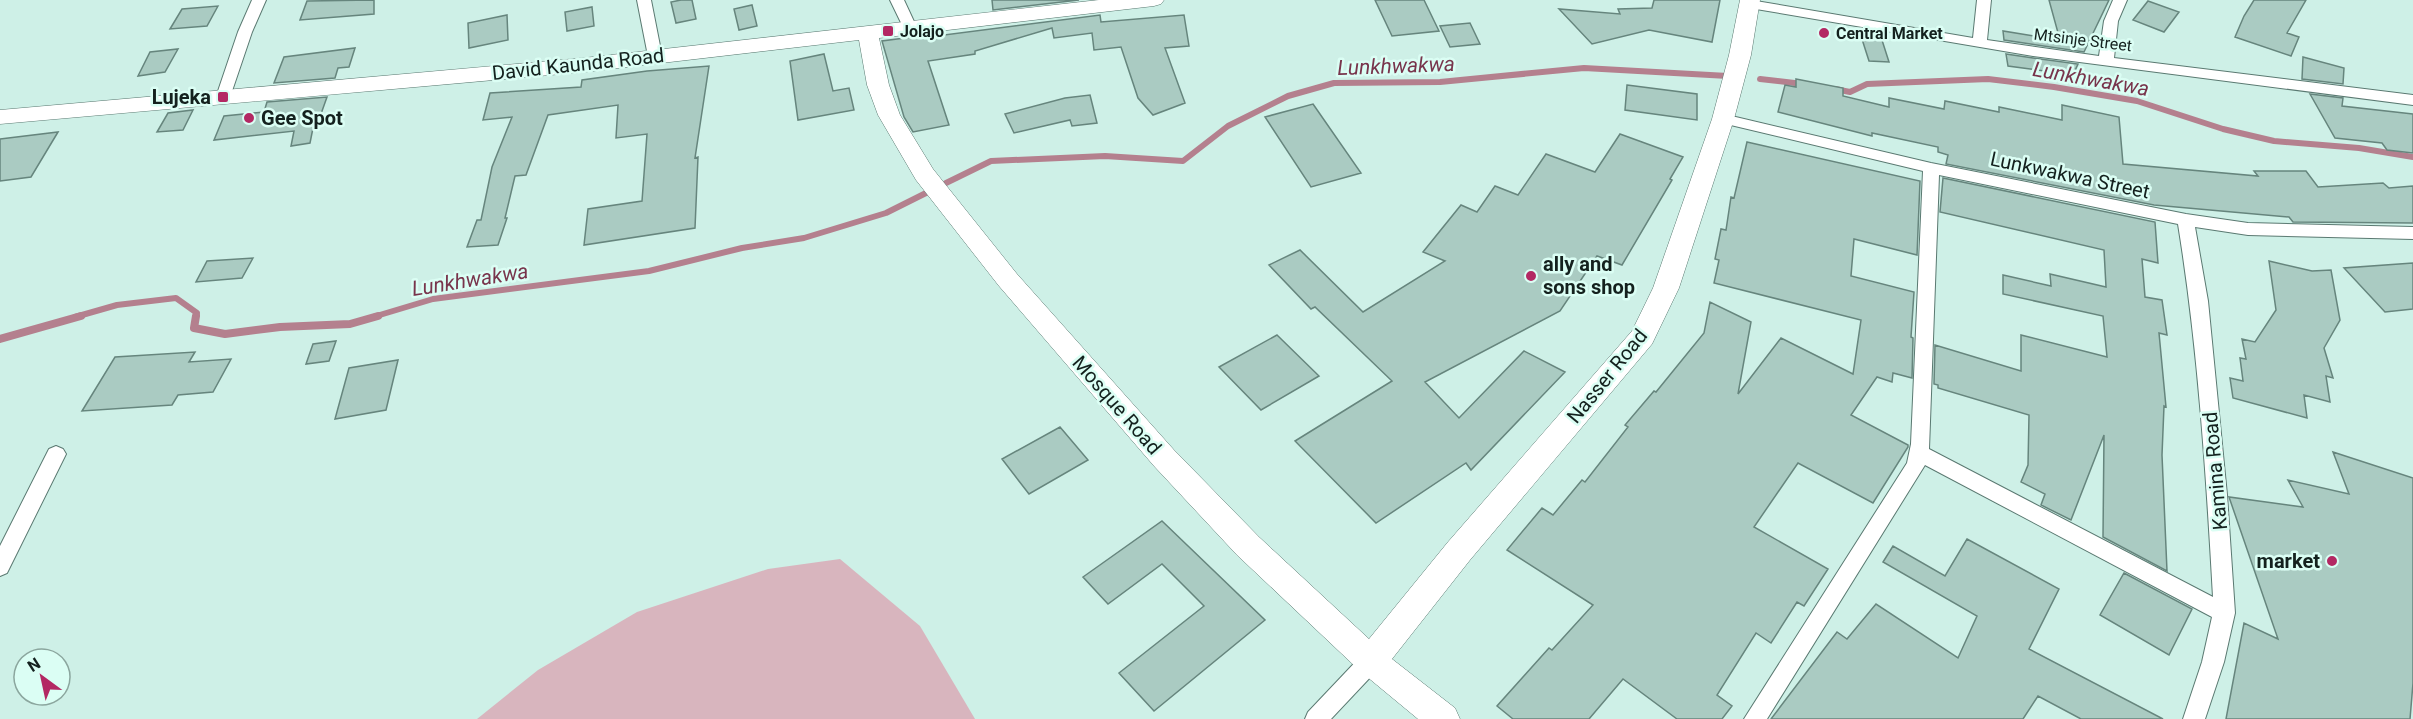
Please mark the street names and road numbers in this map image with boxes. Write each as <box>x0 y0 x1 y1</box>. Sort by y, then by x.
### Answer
street label: Mtsinje Street <box>2033 25 2133 55</box>
street label: David Kaunda Road <box>491 43 665 85</box>
street label: Lunkwakwa Street <box>1988 146 2152 204</box>
street label: Nasser Road <box>1562 324 1652 428</box>
street label: Mosque Road <box>1068 351 1166 459</box>
street label: Kamina Road <box>2198 411 2232 531</box>

